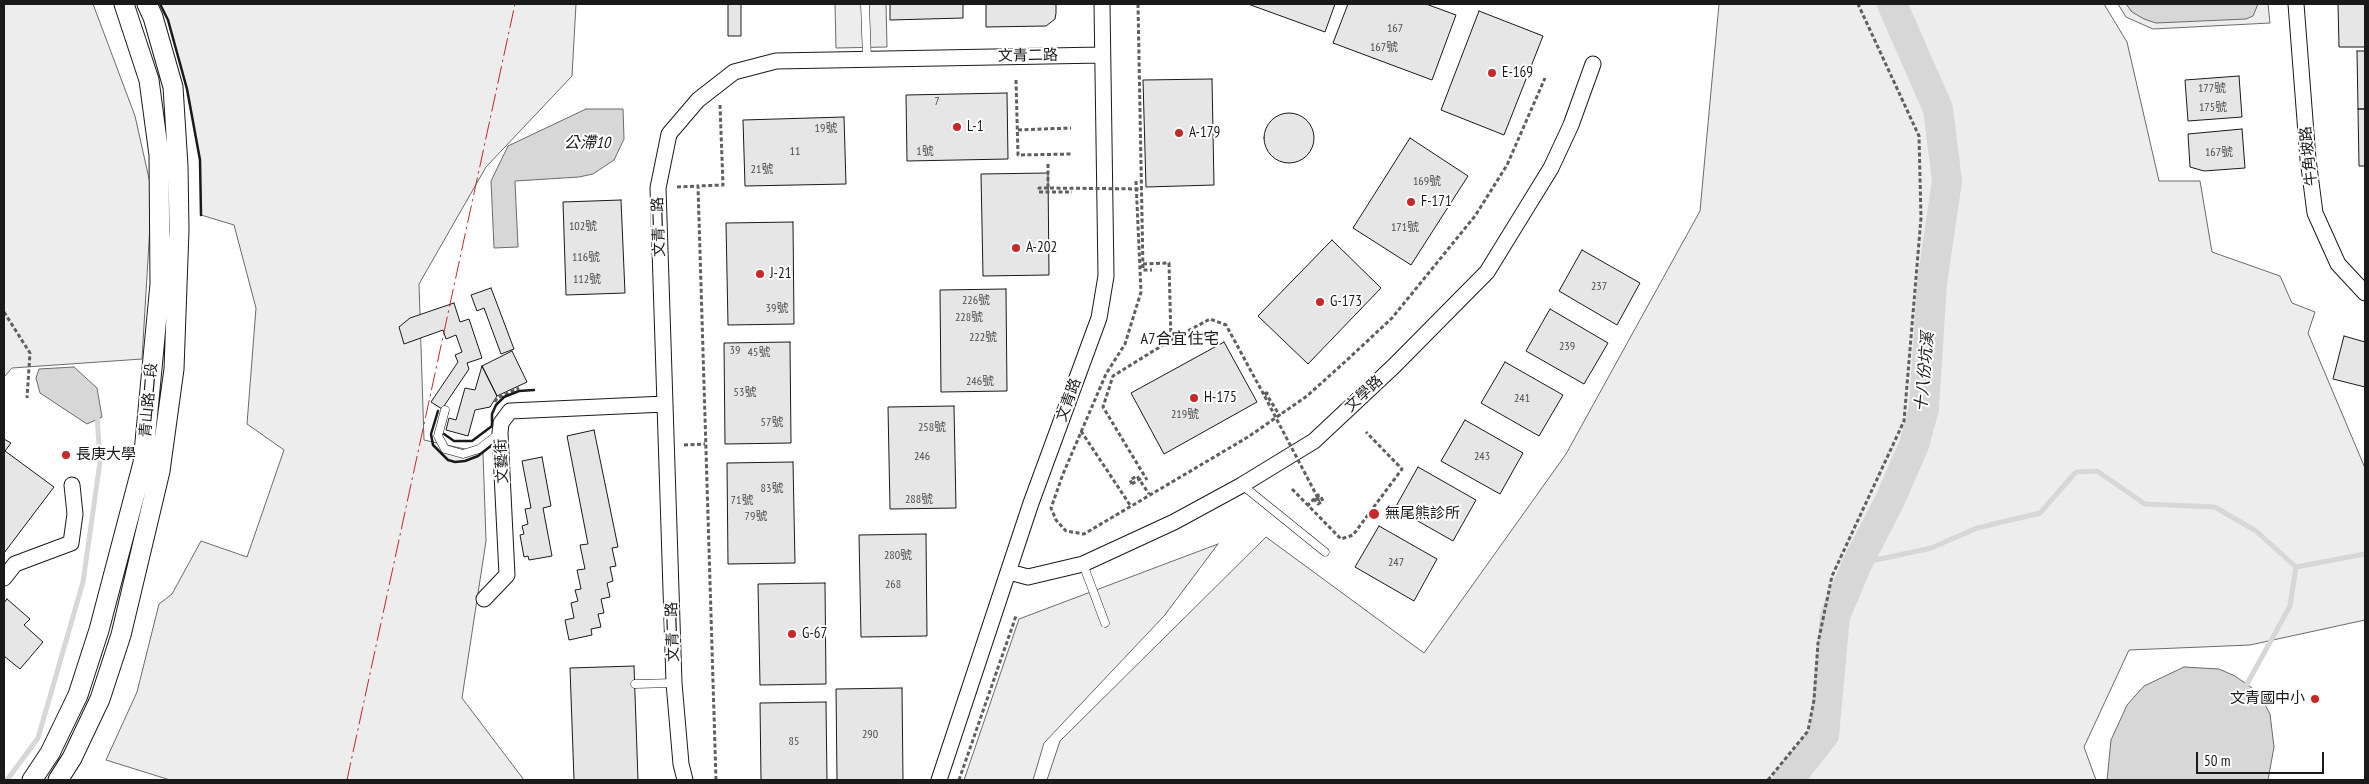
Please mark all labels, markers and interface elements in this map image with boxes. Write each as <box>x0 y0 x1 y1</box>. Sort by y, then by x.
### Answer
house number: 167 <box>1387 22 1403 36</box>
house number: 167號 <box>1370 41 1398 55</box>
street label: 文青二路 <box>998 46 1058 66</box>
place label: E-169 <box>1502 64 1533 82</box>
marker: E-169 <box>1486 67 1498 79</box>
house number: 177號 <box>2198 82 2226 96</box>
house number: 7 <box>934 95 940 109</box>
house number: 175號 <box>2199 101 2227 115</box>
place label: L-1 <box>967 118 983 136</box>
marker: L-1 <box>951 121 963 133</box>
house number: 19號 <box>815 122 837 136</box>
place label: A-179 <box>1189 124 1220 142</box>
street label: 牛角坡路 <box>2297 125 2321 187</box>
marker: A-179 <box>1173 127 1185 139</box>
water label: 公滯10 <box>564 133 610 153</box>
house number: 11 <box>790 145 800 159</box>
house number: 1號 <box>916 145 934 159</box>
house number: 167號 <box>2205 146 2233 160</box>
house number: 21號 <box>751 163 773 177</box>
house number: 169號 <box>1413 175 1441 189</box>
place label: F-171 <box>1421 193 1452 211</box>
marker: F-171 <box>1405 196 1417 208</box>
street label: 文青二路 <box>649 197 669 257</box>
house number: 102號 <box>569 220 597 234</box>
house number: 171號 <box>1391 221 1419 235</box>
place label: A-202 <box>1026 239 1057 257</box>
marker: A-202 <box>1010 242 1022 254</box>
house number: 116號 <box>572 251 600 265</box>
place label: J-21 <box>770 265 791 283</box>
marker: J-21 <box>754 268 766 280</box>
house number: 112號 <box>573 273 601 287</box>
house number: 237 <box>1591 280 1607 294</box>
place label: G-173 <box>1330 293 1362 311</box>
house number: 226號 <box>962 294 990 308</box>
marker: G-173 <box>1314 296 1326 308</box>
house number: 39號 <box>766 302 788 316</box>
house number: 228號 <box>955 311 983 325</box>
district label: A7合宜住宅 <box>1141 329 1219 349</box>
house number: 222號 <box>969 331 997 345</box>
water label: 十八份坑溪 <box>1912 331 1938 413</box>
house number: 239 <box>1559 340 1575 354</box>
house number: 39 <box>730 344 740 358</box>
house number: 45號 <box>748 346 770 360</box>
street label: 青山路二段 <box>137 362 161 438</box>
street label: 文學路 <box>1341 372 1387 416</box>
house number: 246號 <box>966 375 994 389</box>
street label: 文青路 <box>1053 376 1085 424</box>
house number: 53號 <box>734 386 756 400</box>
place label: H-175 <box>1204 389 1237 407</box>
marker: H-175 <box>1188 392 1200 404</box>
house number: 241 <box>1514 392 1530 406</box>
house number: 219號 <box>1171 408 1199 422</box>
house number: 57號 <box>761 416 783 430</box>
house number: 258號 <box>918 421 946 435</box>
street label: 文藝街 <box>492 438 512 484</box>
place label: 長庚大學 <box>76 446 136 464</box>
marker: 長庚大學 <box>60 449 72 461</box>
house number: 246 <box>914 450 930 464</box>
house number: 243 <box>1474 450 1490 464</box>
house number: 83號 <box>761 482 783 496</box>
house number: 288號 <box>905 493 933 507</box>
house number: 71號 <box>731 494 753 508</box>
place label: 無尾熊診所 <box>1385 505 1460 523</box>
marker: 無尾熊診所 <box>1367 507 1381 521</box>
house number: 79號 <box>745 510 767 524</box>
house number: 280號 <box>884 549 912 563</box>
house number: 247 <box>1388 556 1404 570</box>
house number: 268 <box>885 578 901 592</box>
street label: 文青二路 <box>663 602 683 662</box>
place label: G-67 <box>802 625 827 643</box>
marker: G-67 <box>786 628 798 640</box>
place label: 文青國中小 <box>2230 690 2305 708</box>
marker: 文青國中小 <box>2309 693 2321 705</box>
house number: 290 <box>862 728 878 742</box>
house number: 85 <box>789 735 799 749</box>
scale bar <box>2199 742 2326 774</box>
text: 50 m <box>2204 751 2230 770</box>

